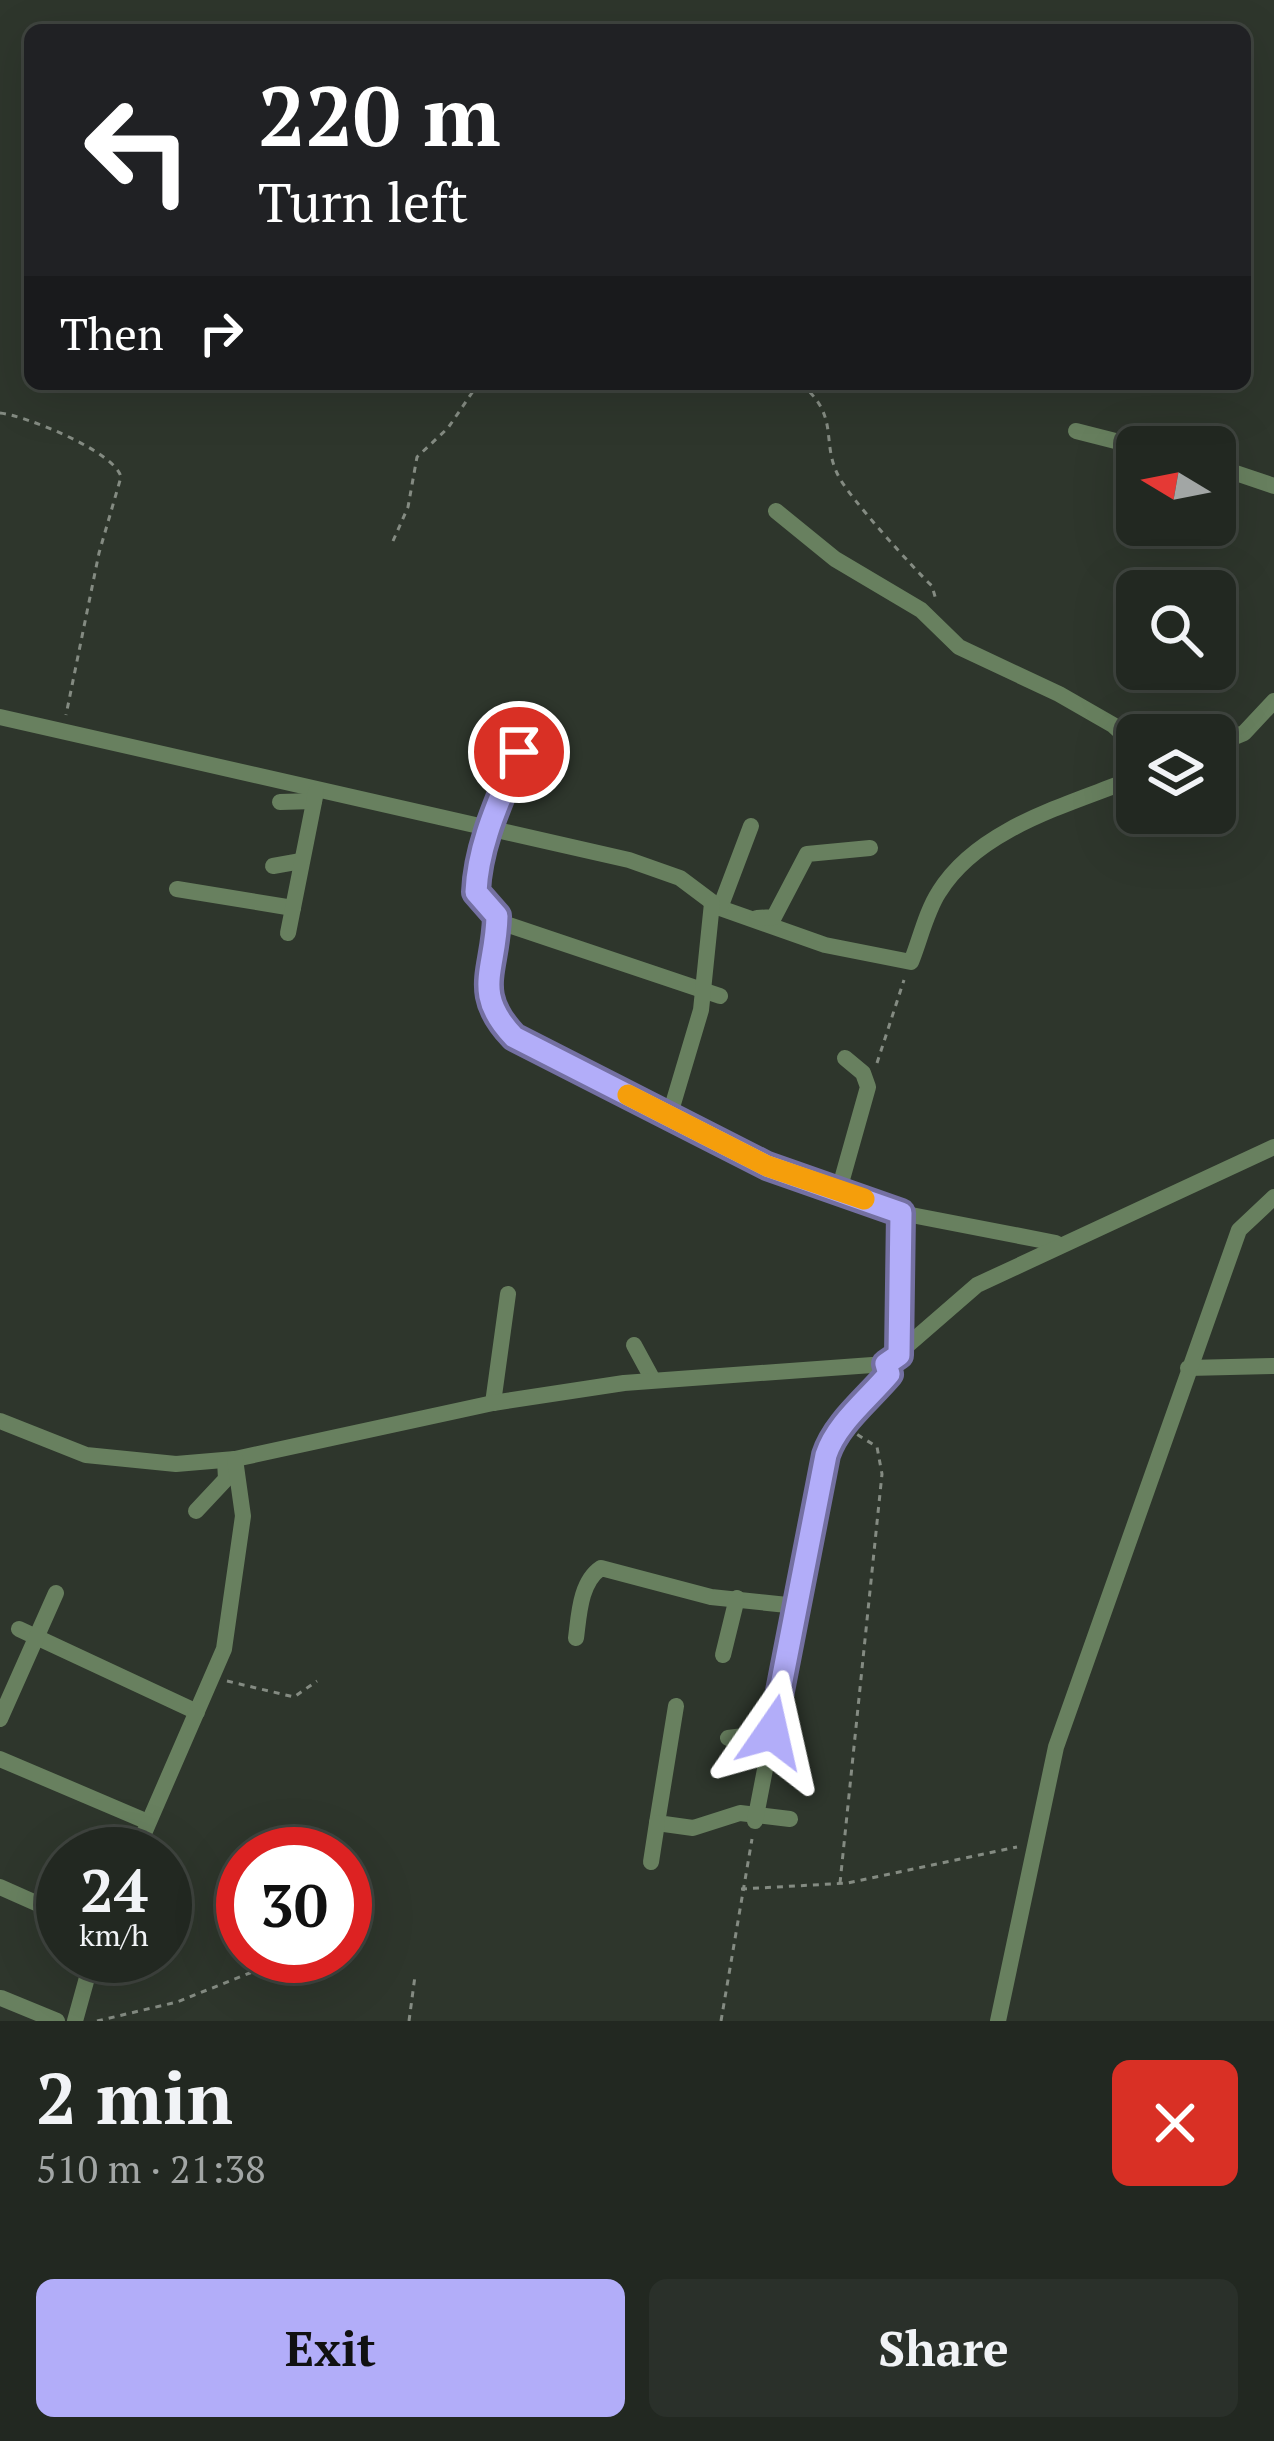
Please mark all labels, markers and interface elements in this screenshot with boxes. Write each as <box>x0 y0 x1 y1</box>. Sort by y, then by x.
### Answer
text: 220 m <box>258 59 501 170</box>
icon: left <box>60 72 216 228</box>
text: Turn left <box>258 166 468 237</box>
icon: right <box>188 300 254 366</box>
text: Then <box>60 303 164 363</box>
north arrow <box>1116 426 1236 546</box>
map controls <box>1116 426 1236 834</box>
button: search <box>1116 570 1236 690</box>
pin <box>468 701 570 803</box>
button: layers <box>1116 714 1236 834</box>
icon: arrive <box>486 719 552 785</box>
position arrow <box>709 1669 835 1795</box>
speed limit sign: 30 <box>216 1827 372 1983</box>
text: 24 <box>80 1850 148 1929</box>
text: km/h <box>79 1915 149 1955</box>
text: 2 min <box>36 2049 233 2145</box>
button: close <box>1112 2060 1238 2186</box>
text: 510 m · 21:38 <box>36 2142 266 2194</box>
button: Exit <box>36 2279 625 2417</box>
button: Share <box>649 2279 1238 2417</box>

